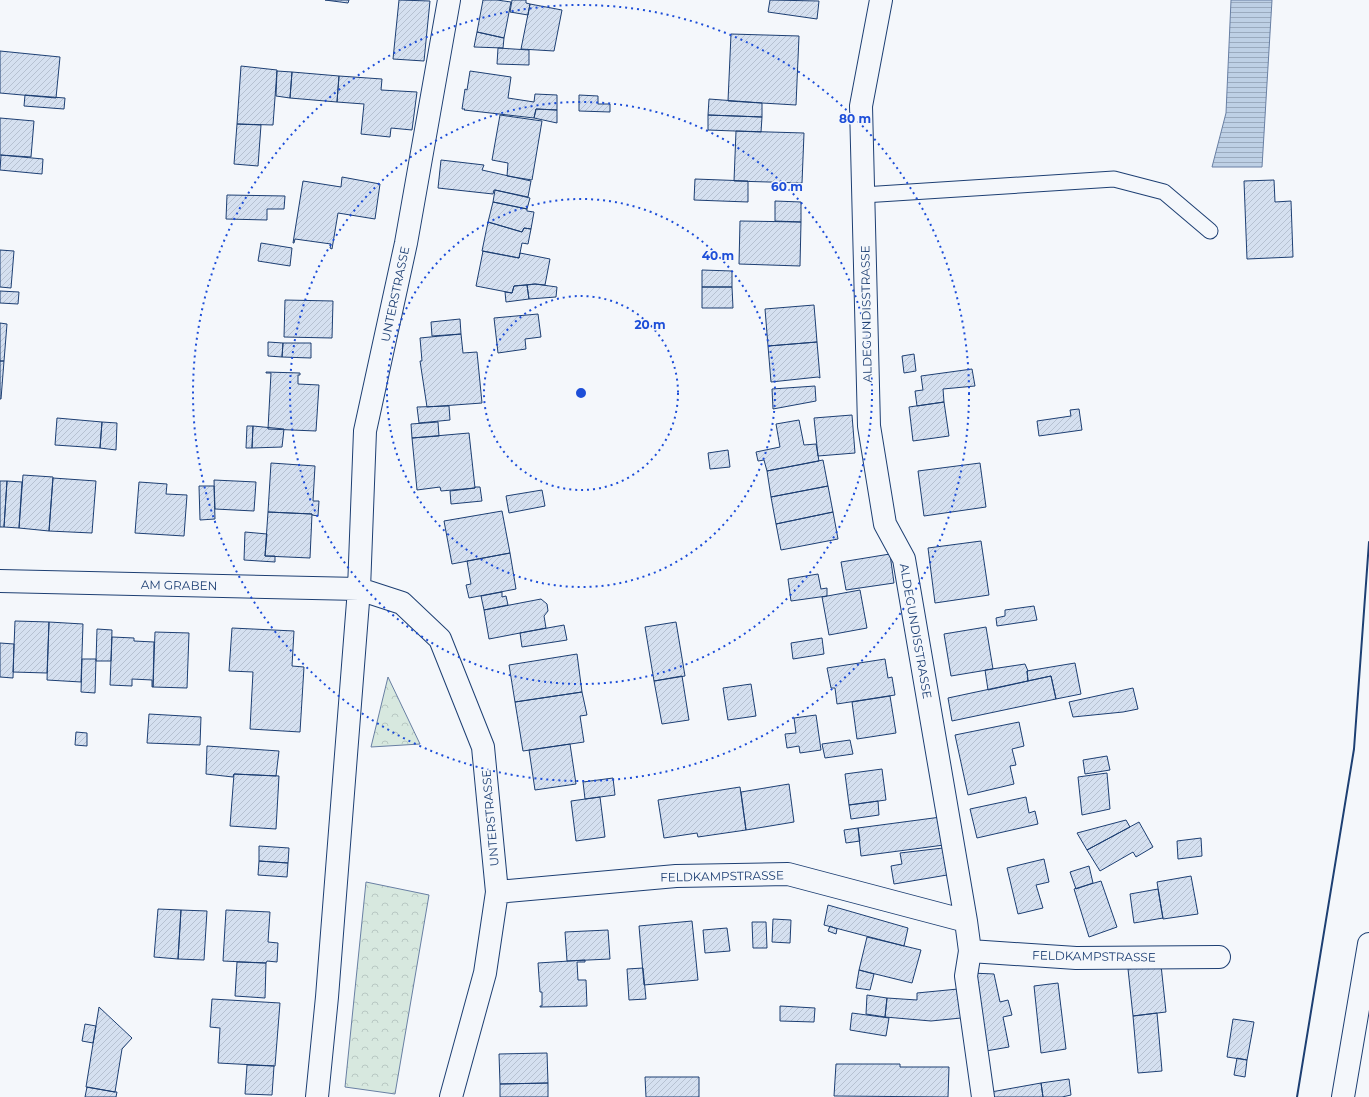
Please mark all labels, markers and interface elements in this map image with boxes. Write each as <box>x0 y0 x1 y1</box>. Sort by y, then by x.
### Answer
text: 80 m <box>839 111 871 126</box>
text: 60 m <box>771 179 803 194</box>
street label: UNTERSTRASSE <box>378 245 412 343</box>
street label: ALDEGUNDISSTRASSE <box>857 245 875 383</box>
text: 40 m <box>702 248 734 263</box>
text: 20 m <box>634 317 666 332</box>
centre of rings <box>574 386 588 400</box>
street label: ALDEGUNDISSTRASSE <box>897 562 935 700</box>
street label: AM GRABEN <box>141 577 217 593</box>
street label: UNTERSTRASSE <box>478 769 502 867</box>
street label: FELDKAMPSTRASSE <box>660 867 784 885</box>
street label: FELDKAMPSTRASSE <box>1032 947 1156 965</box>

